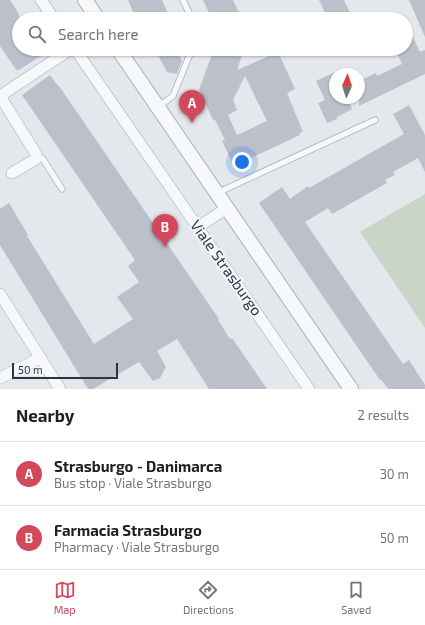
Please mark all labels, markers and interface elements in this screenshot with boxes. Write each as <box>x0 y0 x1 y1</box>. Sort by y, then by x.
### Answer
search box <box>12 12 413 56</box>
icon: search <box>26 23 48 45</box>
text: Search here <box>58 25 139 43</box>
north arrow <box>329 68 365 104</box>
pin: A <box>179 90 205 123</box>
your location <box>232 152 252 172</box>
pin: B <box>152 214 178 247</box>
street label: Viale Strasburgo <box>187 216 267 319</box>
scale bar <box>12 361 118 380</box>
text: 50 m <box>18 363 43 376</box>
text: Nearby <box>16 405 74 425</box>
text: 2 results <box>357 407 409 423</box>
text: Strasburgo - Danimarca <box>54 457 222 475</box>
text: A <box>25 466 33 482</box>
text: 30 m <box>380 466 409 482</box>
text: Bus stop · Viale Strasburgo <box>54 475 212 491</box>
text: Farmacia Strasburgo <box>54 521 202 539</box>
text: B <box>25 530 33 546</box>
text: 50 m <box>380 530 409 546</box>
text: Pharmacy · Viale Strasburgo <box>54 539 219 555</box>
tab: Map <box>54 579 76 616</box>
tab: Directions <box>183 579 234 616</box>
tab: Saved <box>341 579 371 616</box>

